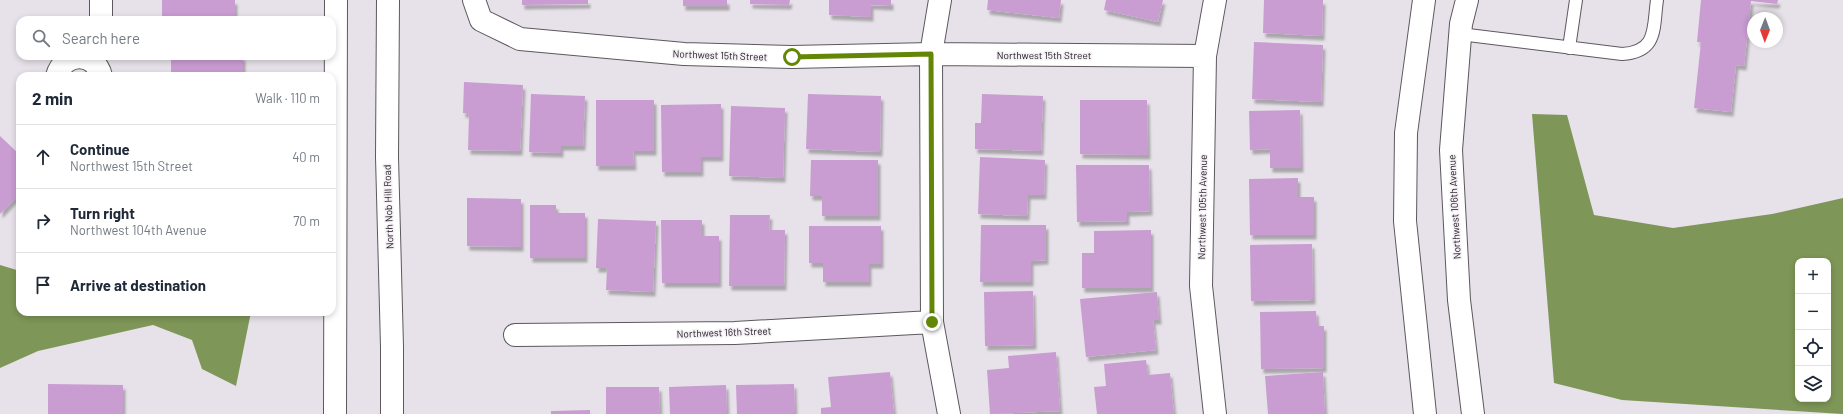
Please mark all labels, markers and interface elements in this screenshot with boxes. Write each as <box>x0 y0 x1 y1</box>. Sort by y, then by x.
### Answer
north arrow <box>1747 12 1783 48</box>
search box <box>16 16 336 60</box>
icon: search <box>30 27 52 49</box>
text: Search here <box>62 29 140 47</box>
street label: Northwest 15th Street <box>673 47 768 63</box>
route start <box>783 48 801 66</box>
street label: Northwest 15th Street <box>997 49 1092 61</box>
text: 2 min <box>32 88 73 108</box>
text: Walk · 110 m <box>255 90 320 106</box>
text: Continue <box>70 140 130 158</box>
icon: ahead <box>32 146 54 168</box>
text: 40 m <box>292 149 320 165</box>
street label: Northwest 106th Avenue <box>1445 154 1463 260</box>
street label: Northwest 105th Avenue <box>1195 155 1209 259</box>
text: Northwest 15th Street <box>70 158 193 174</box>
street label: North Nob Hill Road <box>381 165 395 249</box>
text: Turn right <box>70 204 135 222</box>
icon: right <box>32 210 54 232</box>
text: 70 m <box>293 213 320 229</box>
text: Northwest 104th Avenue <box>70 222 207 238</box>
map controls <box>1795 258 1831 402</box>
button: + <box>1795 258 1831 294</box>
icon: arrive <box>32 274 54 296</box>
text: Arrive at destination <box>70 276 206 294</box>
button: − <box>1795 294 1831 330</box>
route end <box>923 313 941 331</box>
street label: Northwest 16th Street <box>676 324 772 340</box>
button: locate <box>1795 330 1831 366</box>
button: layers <box>1795 366 1831 402</box>

